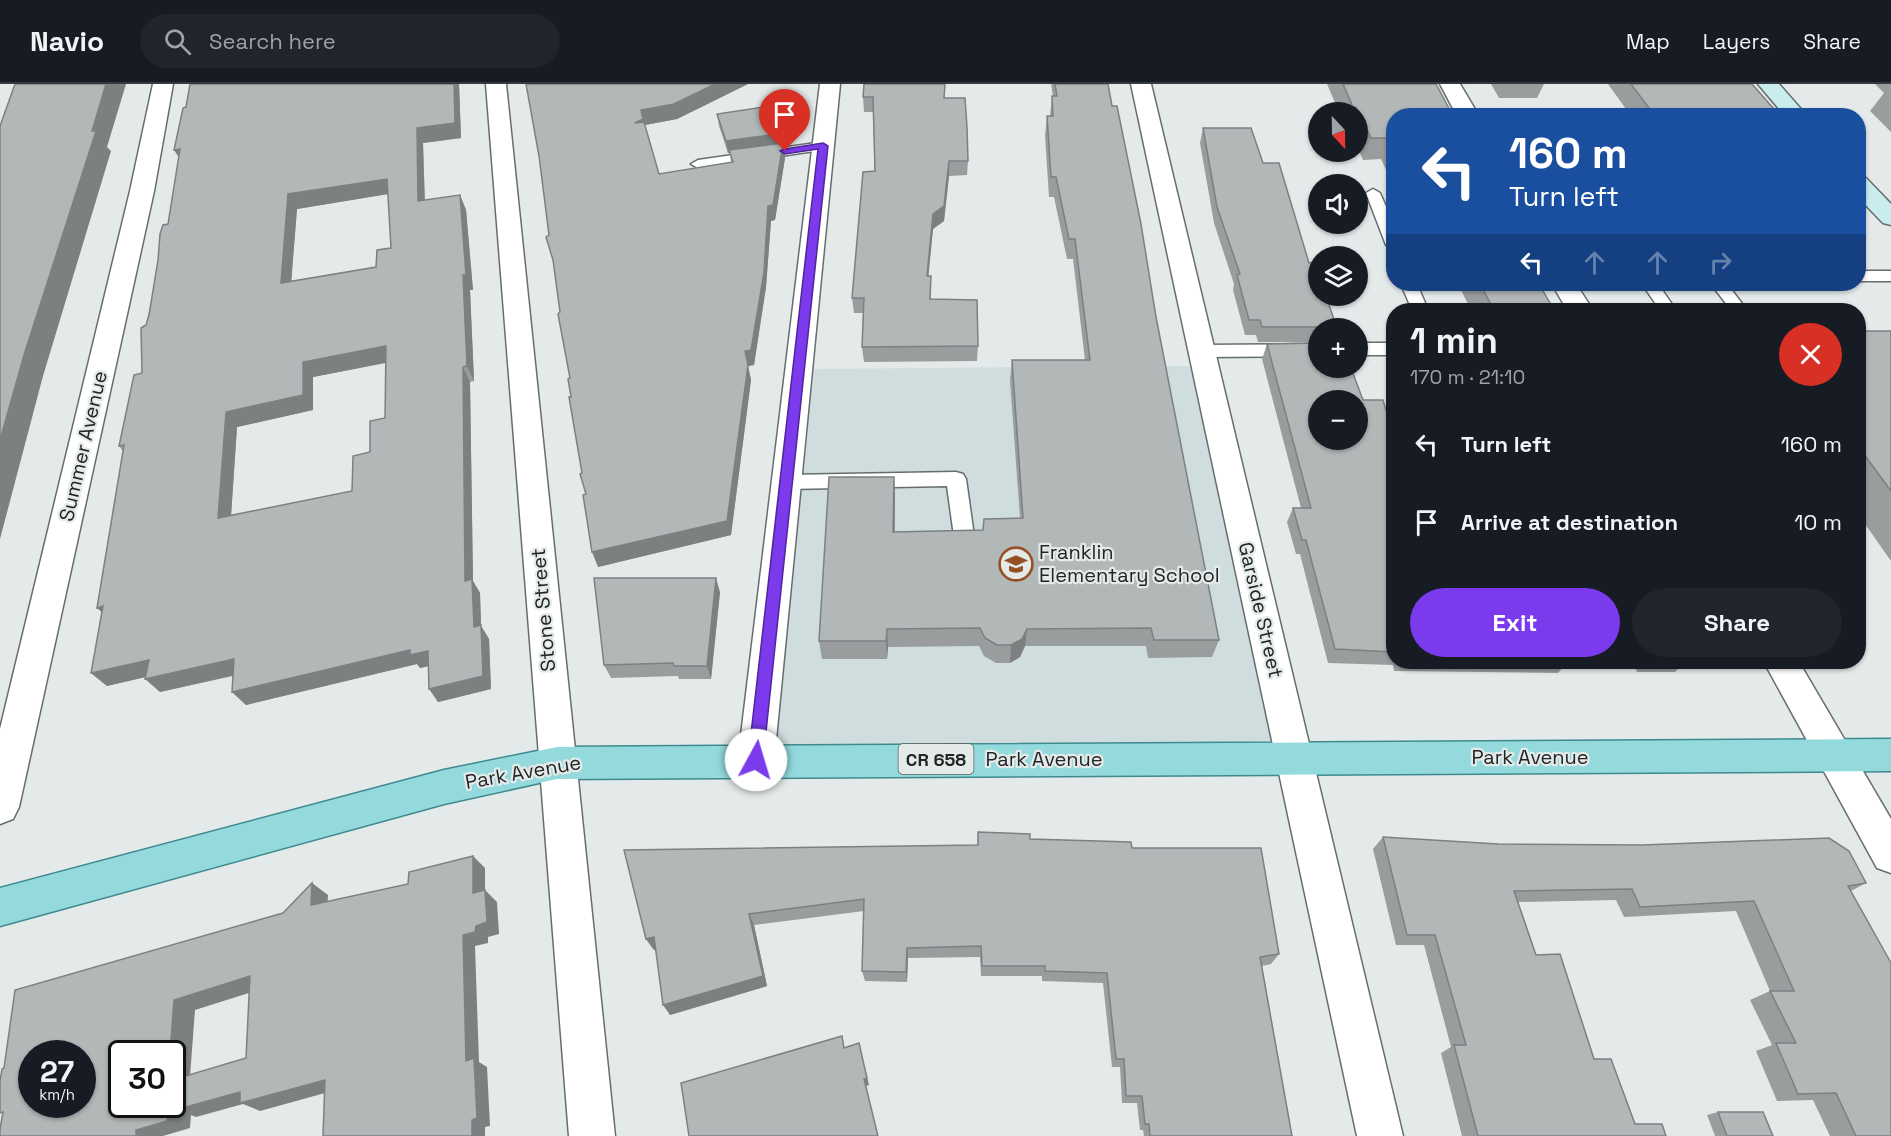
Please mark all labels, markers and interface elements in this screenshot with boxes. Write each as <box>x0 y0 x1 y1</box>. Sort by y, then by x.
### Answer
search box <box>140 14 560 68</box>
text: Navio <box>30 23 104 59</box>
icon: search <box>161 25 194 58</box>
text: Search here <box>209 27 336 55</box>
text: Map <box>1626 28 1670 55</box>
text: Layers <box>1703 28 1770 55</box>
text: Share <box>1803 28 1861 55</box>
pin <box>759 89 810 151</box>
icon: arrive <box>768 98 801 131</box>
north arrow <box>1308 102 1368 162</box>
map controls <box>1308 102 1368 450</box>
text: 160 m <box>1509 127 1628 180</box>
icon: left <box>1410 132 1488 210</box>
button: sound <box>1308 174 1368 234</box>
text: Turn left <box>1509 179 1619 214</box>
button: layers <box>1308 246 1368 306</box>
icon: left <box>1515 246 1548 279</box>
icon: ahead <box>1578 246 1611 279</box>
icon: ahead <box>1641 246 1674 279</box>
icon: right <box>1704 246 1737 279</box>
button: + <box>1308 318 1368 378</box>
text: 1 min <box>1410 318 1498 364</box>
button: close <box>1779 323 1842 386</box>
text: 170 m · 21:10 <box>1410 364 1525 390</box>
street label: Summer Avenue <box>53 368 113 524</box>
button: − <box>1308 390 1368 450</box>
icon: left <box>1410 428 1443 461</box>
text: Turn left <box>1461 430 1551 458</box>
text: 160 m <box>1781 430 1842 458</box>
icon: arrive <box>1410 506 1443 539</box>
text: Arrive at destination <box>1461 508 1678 536</box>
text: 10 m <box>1794 508 1842 536</box>
place label: Franklin Elementary School <box>1039 539 1220 588</box>
street label: Garside Street <box>1233 540 1289 680</box>
school or university icon: Franklin Elementary School <box>998 546 1034 582</box>
street label: Stone Street <box>525 547 561 673</box>
button: Exit <box>1410 588 1620 657</box>
button: Share <box>1632 588 1842 657</box>
position arrow <box>724 728 788 792</box>
road number: CR 658 <box>898 744 974 774</box>
street label: Park Avenue <box>1471 744 1589 770</box>
street label: Park Avenue <box>985 746 1103 772</box>
street label: Park Avenue <box>463 749 583 795</box>
speed limit sign: 30 <box>108 1040 186 1118</box>
text: 27 <box>40 1052 74 1091</box>
text: km/h <box>39 1085 75 1104</box>

